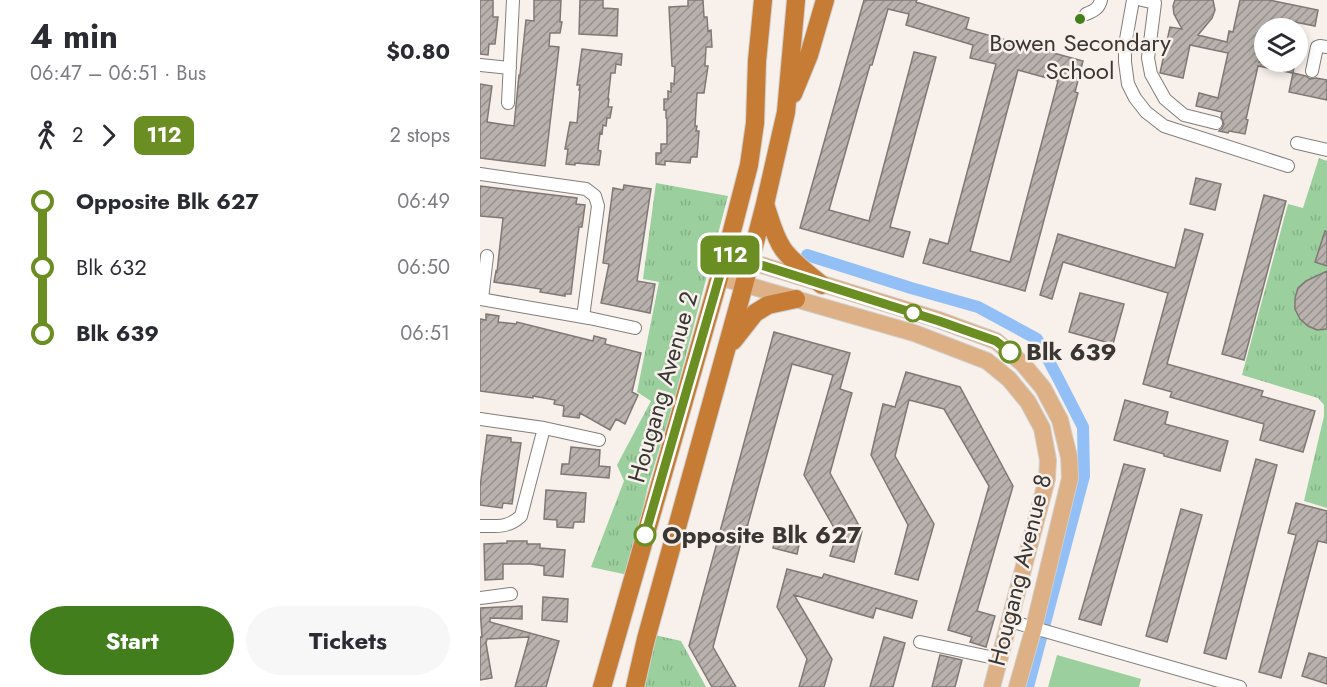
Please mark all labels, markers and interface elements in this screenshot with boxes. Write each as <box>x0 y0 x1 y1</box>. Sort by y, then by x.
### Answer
marker: Bowen Secondary School <box>1073 12 1087 26</box>
text: 4 min <box>30 13 118 60</box>
map controls <box>1254 18 1308 72</box>
button: layers <box>1254 18 1308 72</box>
place label: Bowen Secondary School <box>989 25 1171 88</box>
text: $0.80 <box>386 35 450 67</box>
text: 06:47 – 06:51 · Bus <box>30 59 206 88</box>
icon: walk <box>30 119 63 152</box>
icon: forward <box>92 119 125 152</box>
text: 112 <box>146 120 182 150</box>
text: 2 <box>72 121 83 150</box>
text: 2 stops <box>389 121 450 150</box>
text: Opposite Blk 627 <box>76 185 259 217</box>
text: 06:49 <box>397 187 450 216</box>
line badge: 112 <box>696 236 764 274</box>
text: 112 <box>712 240 748 270</box>
text: Blk 632 <box>76 251 147 283</box>
text: 06:50 <box>397 253 450 282</box>
street label: Hougang Avenue 2 <box>619 287 707 486</box>
unlabelled marker <box>904 304 922 322</box>
text: Blk 639 <box>76 317 159 349</box>
text: 06:51 <box>400 319 450 348</box>
place label: Blk 639 <box>1026 334 1116 369</box>
marker: Blk 639 <box>999 341 1021 363</box>
street label: Hougang Avenue 8 <box>979 470 1060 670</box>
place label: Opposite Blk 627 <box>662 517 862 552</box>
marker: Opposite Blk 627 <box>634 524 656 546</box>
button: Start <box>30 606 234 675</box>
button: Tickets <box>246 606 450 675</box>

